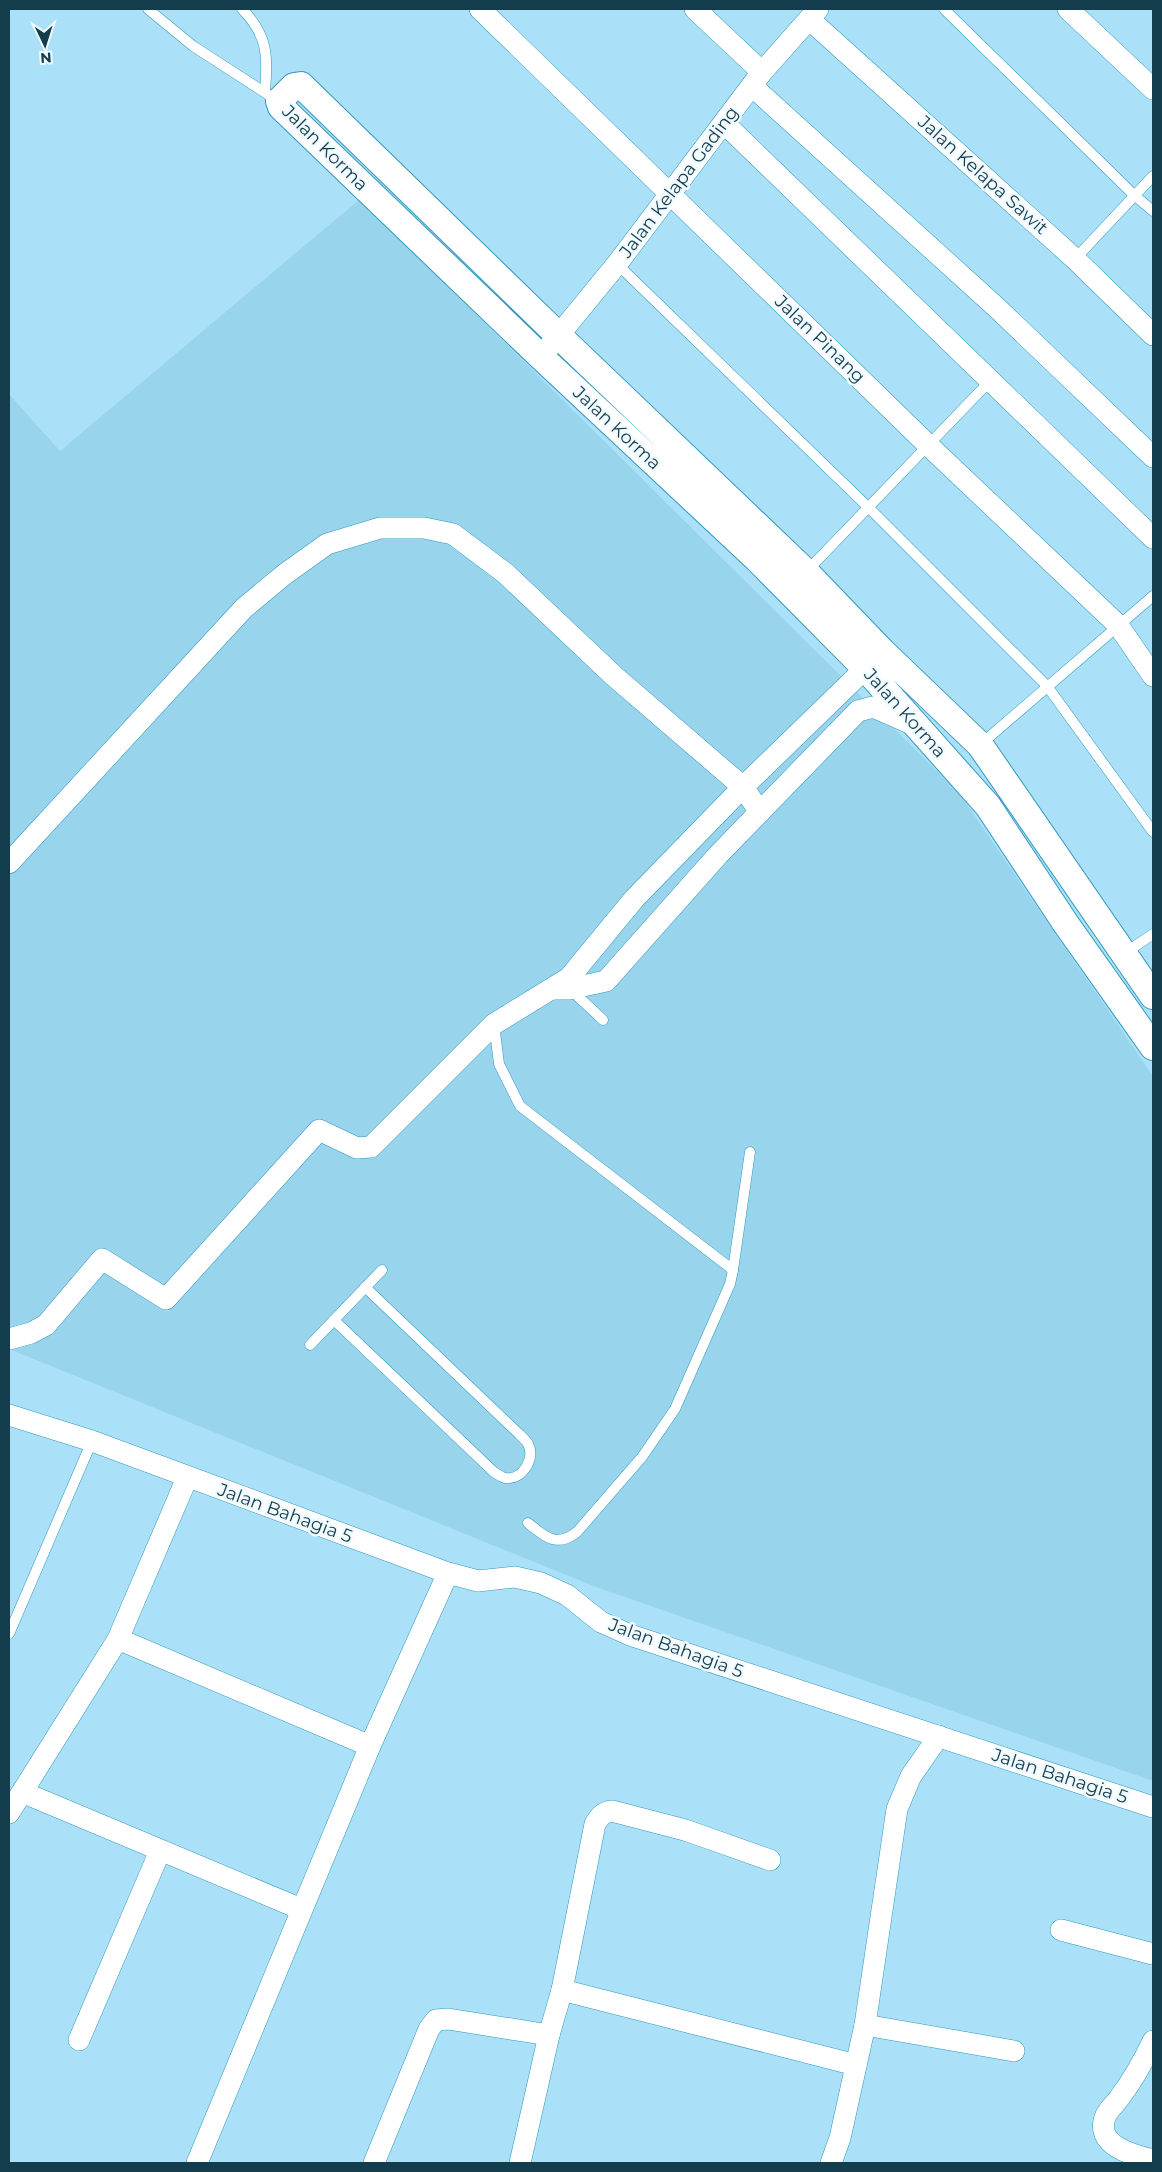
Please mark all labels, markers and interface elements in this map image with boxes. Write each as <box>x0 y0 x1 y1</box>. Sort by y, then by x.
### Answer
north arrow <box>20 20 70 70</box>
text: N <box>40 49 52 67</box>
street label: Jalan Korma <box>277 100 373 196</box>
street label: Jalan Kelapa Gading <box>614 102 743 263</box>
street label: Jalan Kelapa Sawit <box>913 110 1053 239</box>
street label: Jalan Pinang <box>770 290 870 388</box>
street label: Jalan Korma <box>568 381 666 474</box>
street label: Jalan Korma <box>859 663 951 762</box>
street label: Jalan Bahagia 5 <box>214 1478 355 1548</box>
street label: Jalan Bahagia 5 <box>605 1613 746 1683</box>
street label: Jalan Bahagia 5 <box>988 1743 1131 1808</box>

